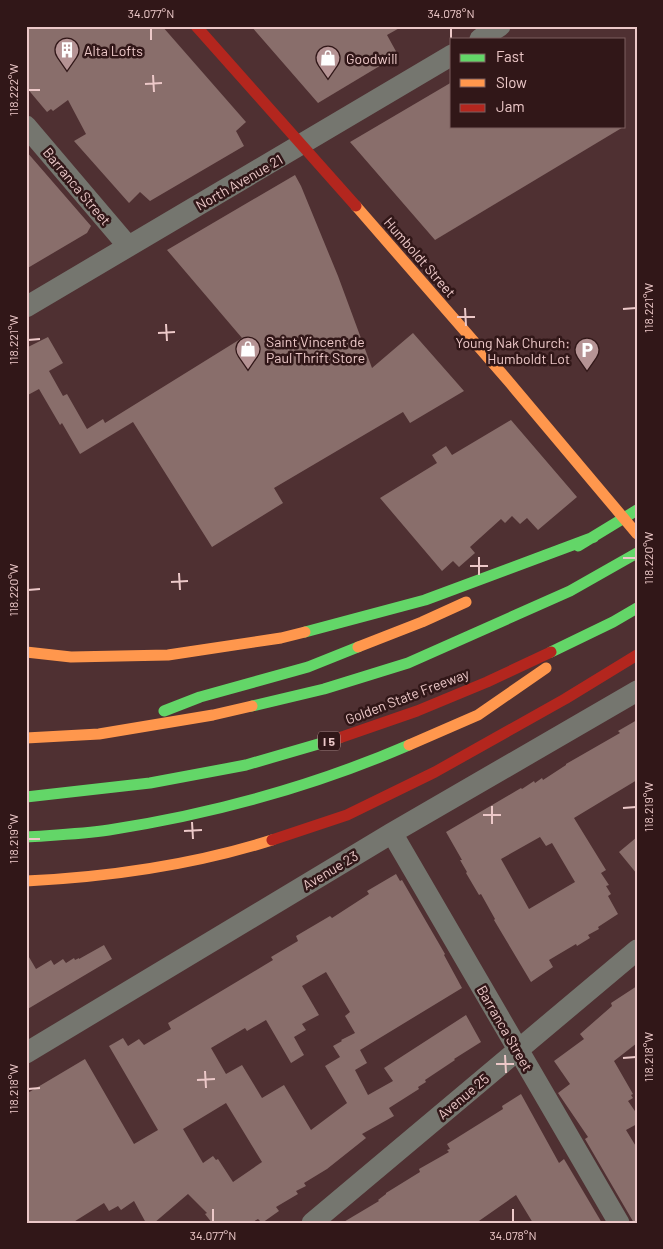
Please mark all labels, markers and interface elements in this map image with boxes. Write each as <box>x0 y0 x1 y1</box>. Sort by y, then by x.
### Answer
text: 34.077°N <box>128 6 174 20</box>
text: 34.078°N <box>427 6 475 20</box>
building icon: Alta Lofts <box>54 37 80 71</box>
legend <box>450 38 626 128</box>
place label: Alta Lofts <box>84 42 143 59</box>
shop icon: Goodwill <box>315 45 341 79</box>
text: Fast <box>496 47 524 65</box>
place label: Goodwill <box>346 50 398 67</box>
text: 118.222°W <box>6 63 20 116</box>
text: Slow <box>496 73 527 91</box>
text: Jam <box>496 97 525 115</box>
street label: Barranca Street <box>40 144 114 228</box>
street label: North Avenue 21 <box>193 150 285 214</box>
street label: Humboldt Street <box>381 214 459 300</box>
text: 118.221°W <box>641 283 655 333</box>
text: 118.221°W <box>6 315 20 365</box>
place label: Saint Vincent de Paul Thrift Store <box>266 333 365 366</box>
place label: Young Nak Church: Humboldt Lot <box>455 334 570 367</box>
shop icon: Saint Vincent de Paul Thrift Store <box>235 336 261 370</box>
parking icon: Young Nak Church: Humboldt Lot <box>574 337 600 371</box>
text: 118.220°W <box>641 531 655 584</box>
text: 118.220°W <box>6 563 20 616</box>
street label: Golden State Freeway <box>343 664 472 727</box>
road number: I 5 <box>318 731 340 750</box>
text: 118.219°W <box>641 782 655 832</box>
text: 118.219°W <box>6 814 20 864</box>
street label: Avenue 23 <box>299 847 361 893</box>
street label: Barranca Street <box>474 982 536 1074</box>
text: 118.218°W <box>641 1032 655 1082</box>
text: 118.218°W <box>6 1064 20 1114</box>
street label: Avenue 25 <box>434 1070 492 1122</box>
text: 34.077°N <box>190 1228 236 1242</box>
text: 34.078°N <box>489 1228 537 1242</box>

